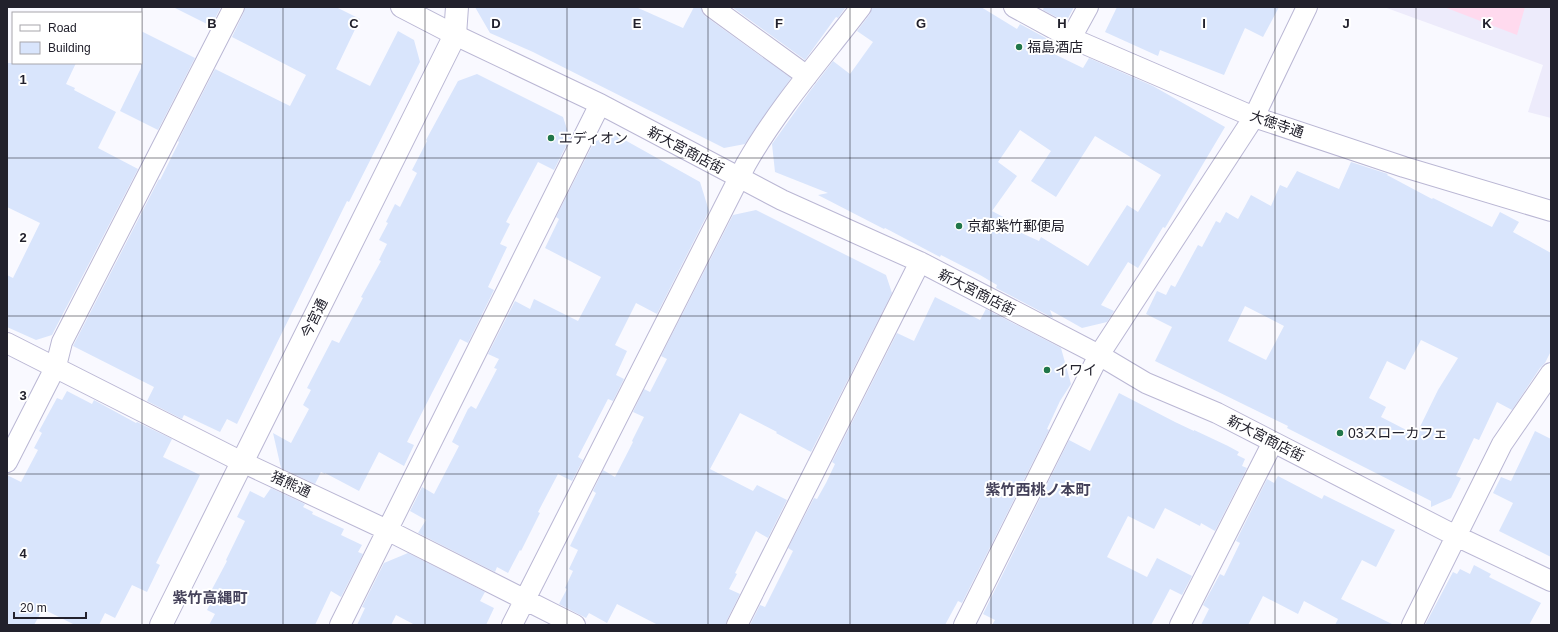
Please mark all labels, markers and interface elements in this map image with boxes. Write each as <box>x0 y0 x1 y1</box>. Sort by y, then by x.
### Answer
legend <box>12 12 142 64</box>
text: B <box>207 16 217 31</box>
text: C <box>349 16 359 31</box>
text: D <box>491 16 501 31</box>
text: E <box>633 16 642 31</box>
text: F <box>775 16 783 31</box>
text: G <box>916 16 926 31</box>
text: H <box>1057 16 1067 31</box>
text: I <box>1202 16 1206 31</box>
text: J <box>1342 16 1350 31</box>
text: K <box>1482 16 1492 31</box>
text: Road <box>48 21 77 35</box>
place label: 福島酒店 <box>1027 39 1083 55</box>
text: Building <box>48 41 91 55</box>
marker: 福島酒店 <box>1014 42 1024 52</box>
text: 1 <box>19 72 27 87</box>
street label: 大徳寺通 <box>1248 107 1306 141</box>
street label: 新大宮商店街 <box>645 123 727 177</box>
place label: エディオン <box>559 130 628 146</box>
marker: エディオン <box>546 133 556 143</box>
place label: 京都紫竹郵便局 <box>967 218 1065 234</box>
marker: 京都紫竹郵便局 <box>954 221 964 231</box>
text: 2 <box>19 230 27 245</box>
street label: 新大宮商店街 <box>936 266 1018 318</box>
street label: 今宮通 <box>298 296 330 340</box>
place label: イワイ <box>1055 362 1097 378</box>
marker: イワイ <box>1042 365 1052 375</box>
text: 3 <box>19 388 27 403</box>
street label: 新大宮商店街 <box>1225 412 1307 464</box>
place label: 03スローカフェ <box>1348 425 1448 441</box>
marker: 03スローカフェ <box>1335 428 1345 438</box>
street label: 猪熊通 <box>269 468 313 500</box>
district label: 紫竹西桃ノ本町 <box>985 481 1091 498</box>
text: 4 <box>19 546 27 561</box>
district label: 紫竹高縄町 <box>172 589 248 606</box>
scale bar <box>14 594 86 620</box>
text: 20 m <box>20 601 47 615</box>

